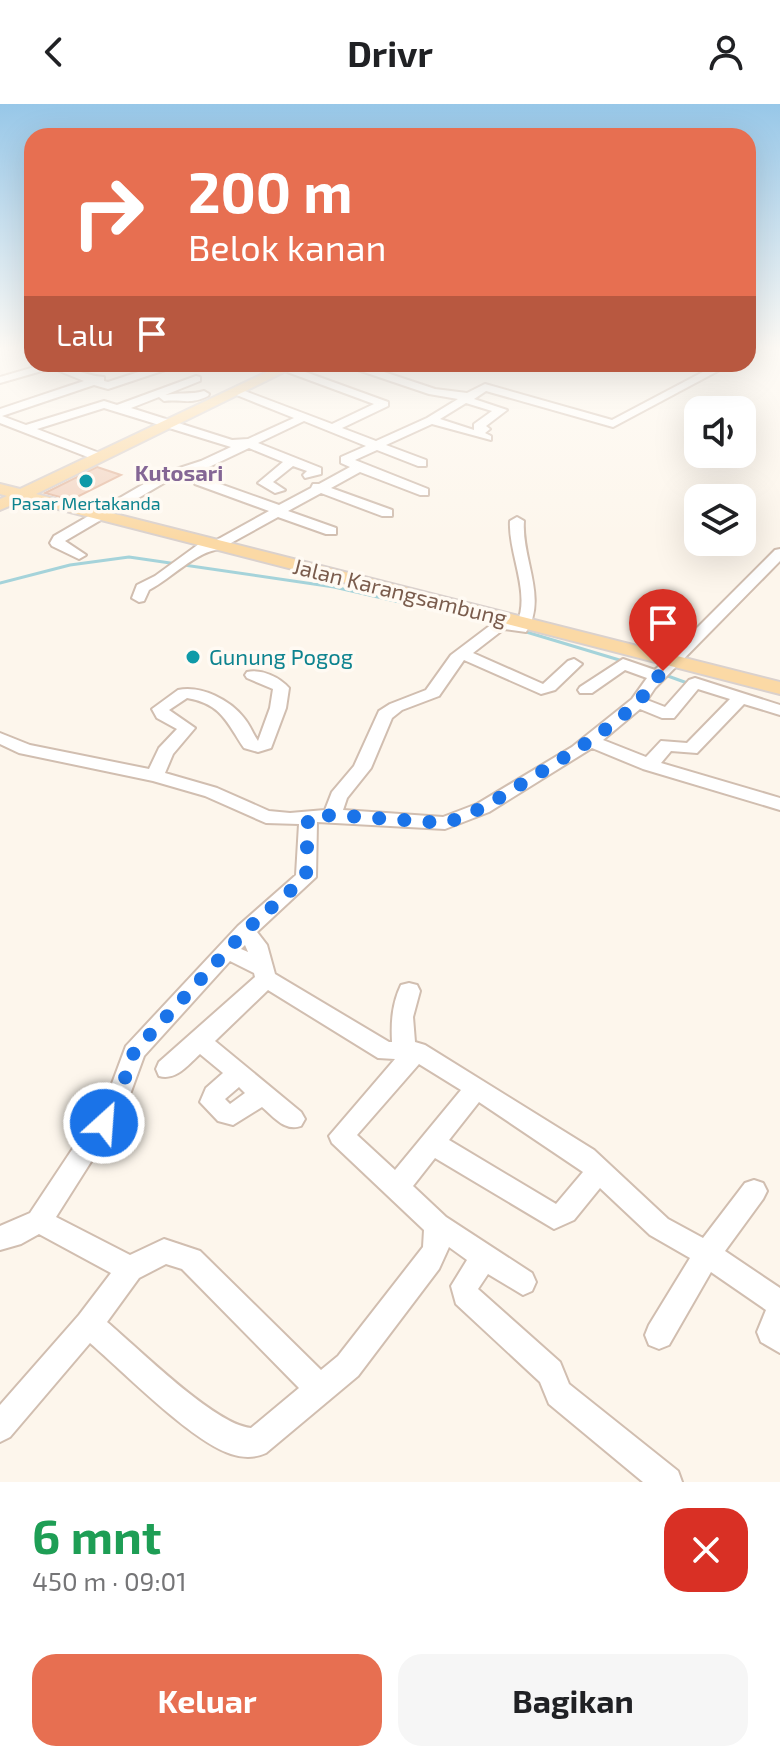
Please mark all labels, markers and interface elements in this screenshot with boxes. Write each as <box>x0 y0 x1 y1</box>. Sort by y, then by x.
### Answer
icon: back <box>32 30 76 74</box>
icon: person <box>704 30 748 74</box>
text: Drivr <box>347 31 433 74</box>
text: 200 m <box>188 157 353 224</box>
icon: right <box>56 160 160 264</box>
text: Belok kanan <box>188 225 386 268</box>
icon: arrive <box>130 312 174 356</box>
text: Lalu <box>56 316 114 352</box>
map controls <box>684 396 756 556</box>
button: sound <box>684 396 756 468</box>
district label: Kutosari <box>135 459 223 485</box>
marker: Pasar Mertakanda <box>77 472 95 490</box>
button: layers <box>684 484 756 556</box>
place label: Pasar Mertakanda <box>11 492 161 514</box>
street label: Jalan Karangsambung <box>291 552 510 630</box>
pin <box>629 589 697 671</box>
icon: arrive <box>641 601 685 645</box>
place label: Gunung Pogog <box>209 643 353 669</box>
marker: Gunung Pogog <box>184 648 202 666</box>
position arrow <box>62 1081 146 1165</box>
text: 6 mnt <box>32 1506 162 1564</box>
button: close <box>664 1508 748 1592</box>
text: 450 m · 09:01 <box>32 1565 187 1596</box>
button: Keluar <box>32 1654 382 1746</box>
button: Bagikan <box>398 1654 748 1746</box>

